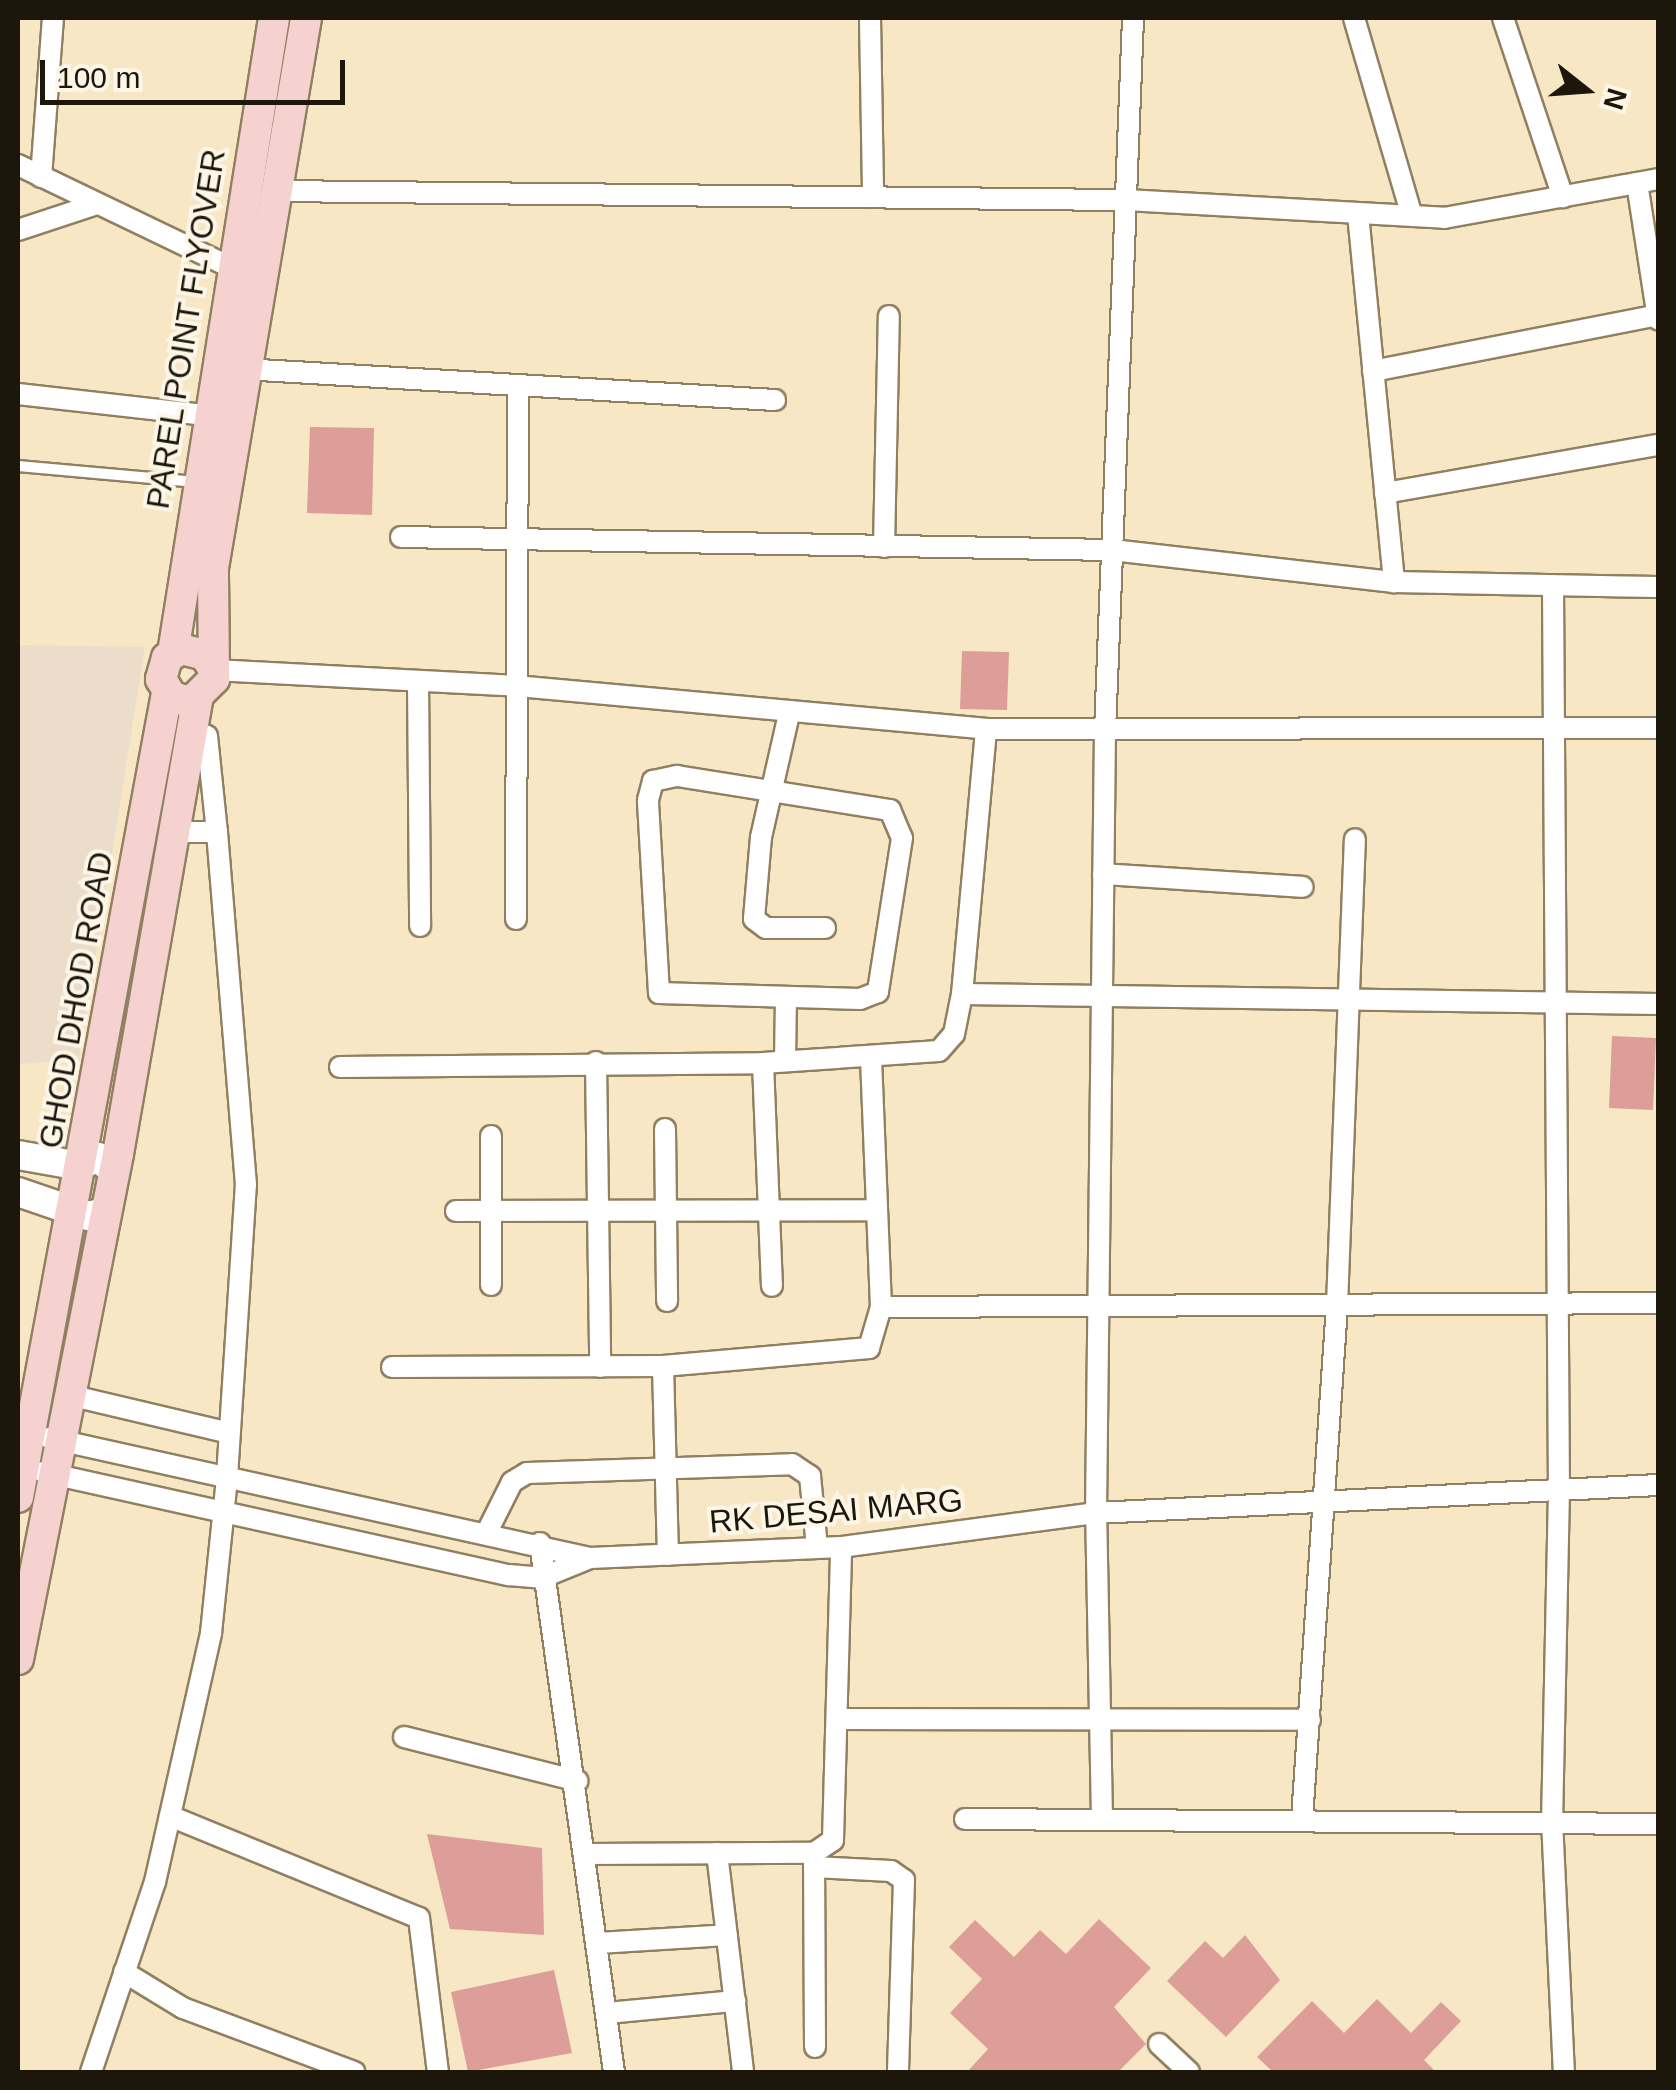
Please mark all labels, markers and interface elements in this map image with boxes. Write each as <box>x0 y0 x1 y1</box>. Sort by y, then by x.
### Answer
scale bar <box>45 40 350 102</box>
north arrow <box>1536 40 1636 140</box>
text: 100 m <box>57 61 140 94</box>
text: N <box>1597 85 1633 113</box>
street label: PAREL POINT FLYOVER <box>138 146 234 512</box>
street label: GHOD DHOD ROAD <box>31 849 121 1151</box>
street label: RK DESAI MARG <box>708 1481 964 1541</box>

